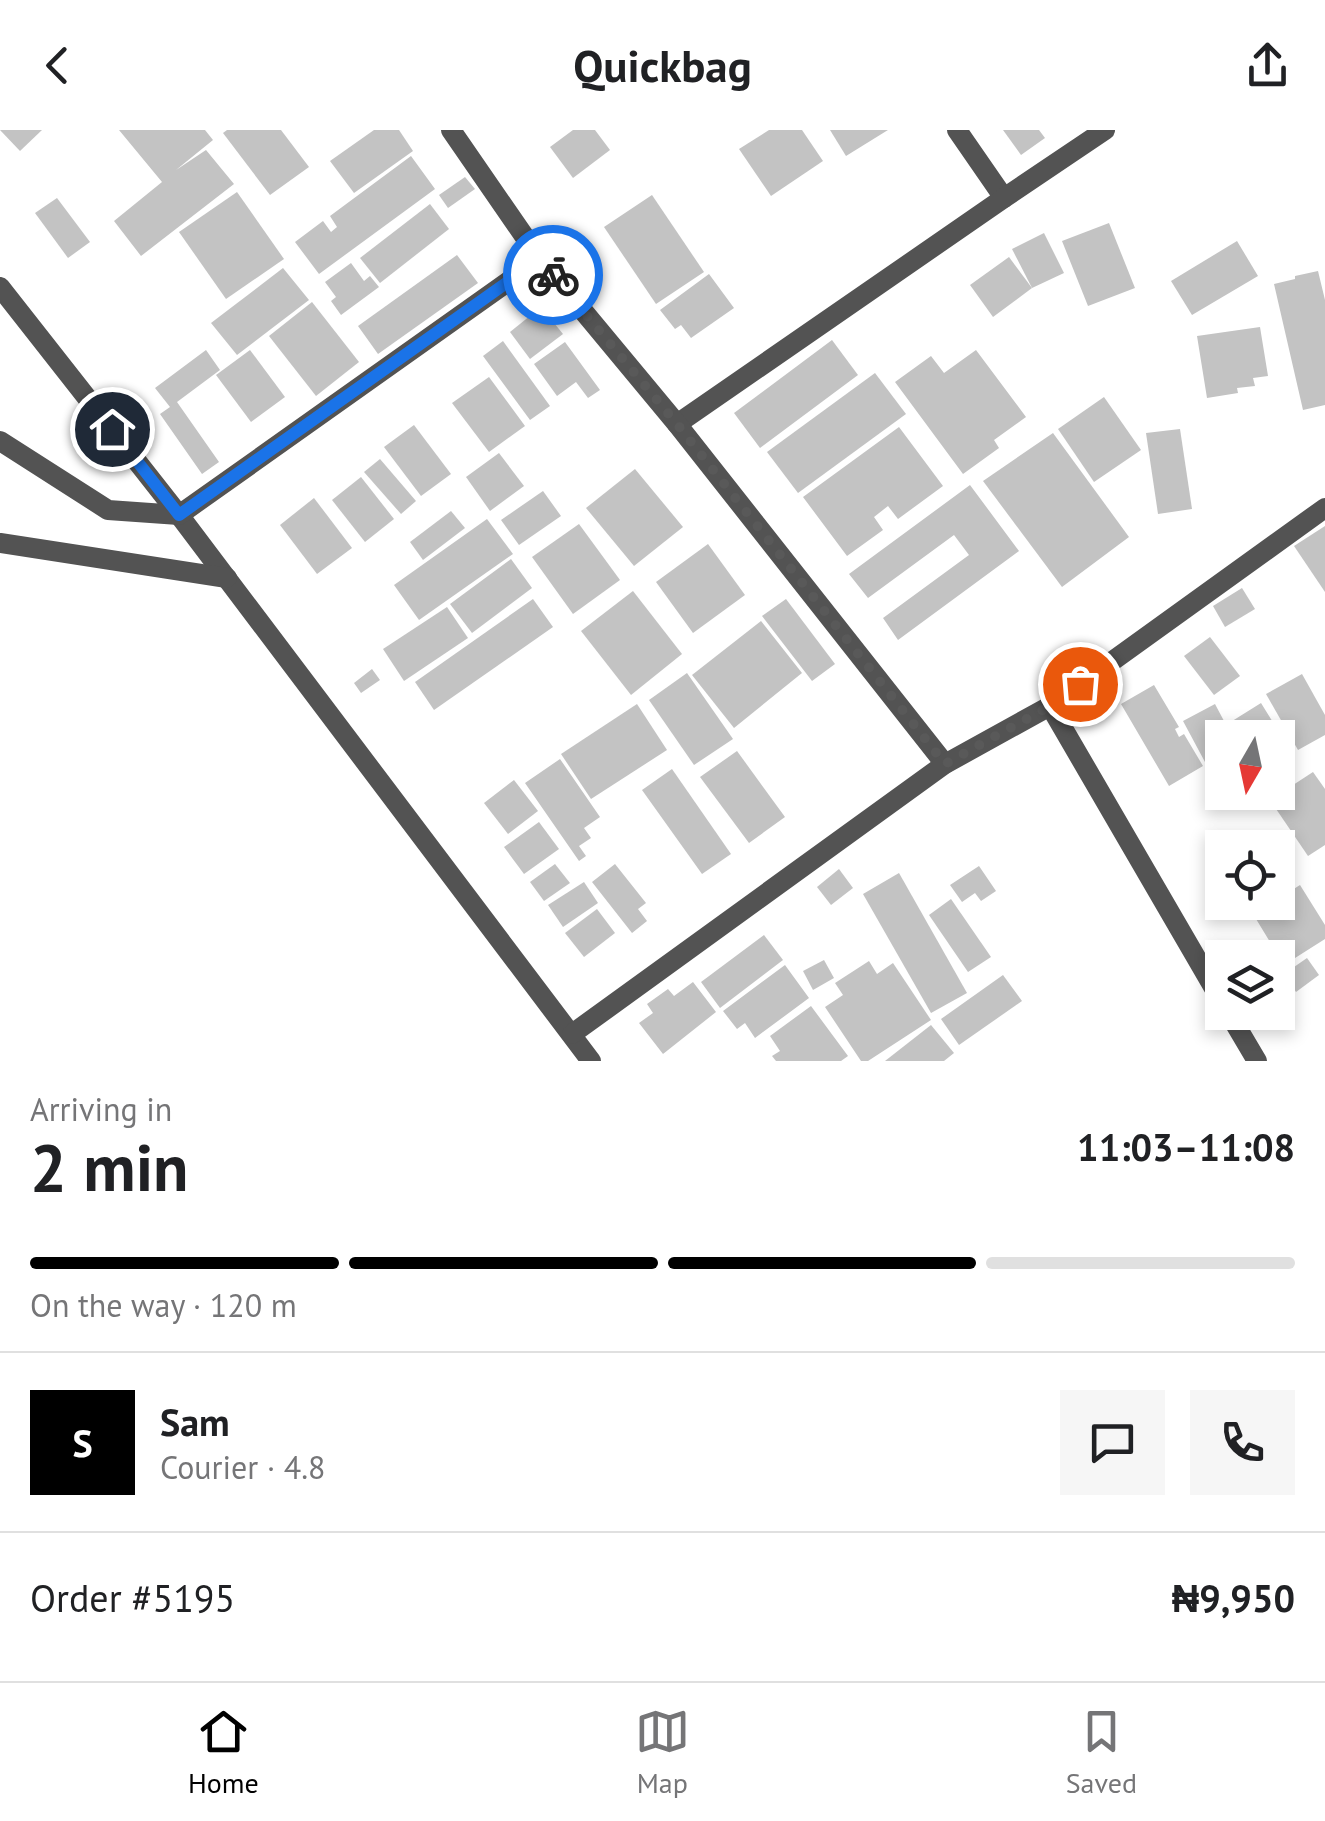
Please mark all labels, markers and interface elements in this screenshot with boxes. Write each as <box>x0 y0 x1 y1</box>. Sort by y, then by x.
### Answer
text: Quickbag <box>573 36 752 94</box>
icon: back <box>30 38 85 93</box>
icon: share <box>1240 38 1295 93</box>
courier <box>503 225 603 325</box>
icon: bike <box>526 248 581 303</box>
pin <box>70 387 155 472</box>
icon: home <box>85 402 140 457</box>
pin <box>1038 642 1123 727</box>
icon: bag <box>1053 657 1108 712</box>
north arrow <box>1205 720 1295 810</box>
map controls <box>1205 720 1295 1030</box>
button: locate <box>1205 830 1295 920</box>
button: layers <box>1205 940 1295 1030</box>
text: Arriving in <box>30 1088 172 1130</box>
text: 11:03–11:08 <box>1077 1122 1295 1171</box>
text: 2 min <box>30 1125 189 1209</box>
text: On the way · 120 m <box>30 1284 297 1326</box>
button: chat <box>1060 1390 1165 1495</box>
button: phone <box>1190 1390 1295 1495</box>
text: Sam <box>160 1397 230 1446</box>
text: S <box>72 1418 93 1467</box>
text: Courier · 4.8 <box>160 1446 326 1488</box>
text: Order #5195 <box>30 1573 235 1622</box>
text: ₦9,950 <box>1172 1573 1295 1622</box>
tab: Home <box>188 1704 259 1801</box>
tab: Map <box>635 1704 690 1801</box>
tab: Saved <box>1066 1704 1137 1801</box>

